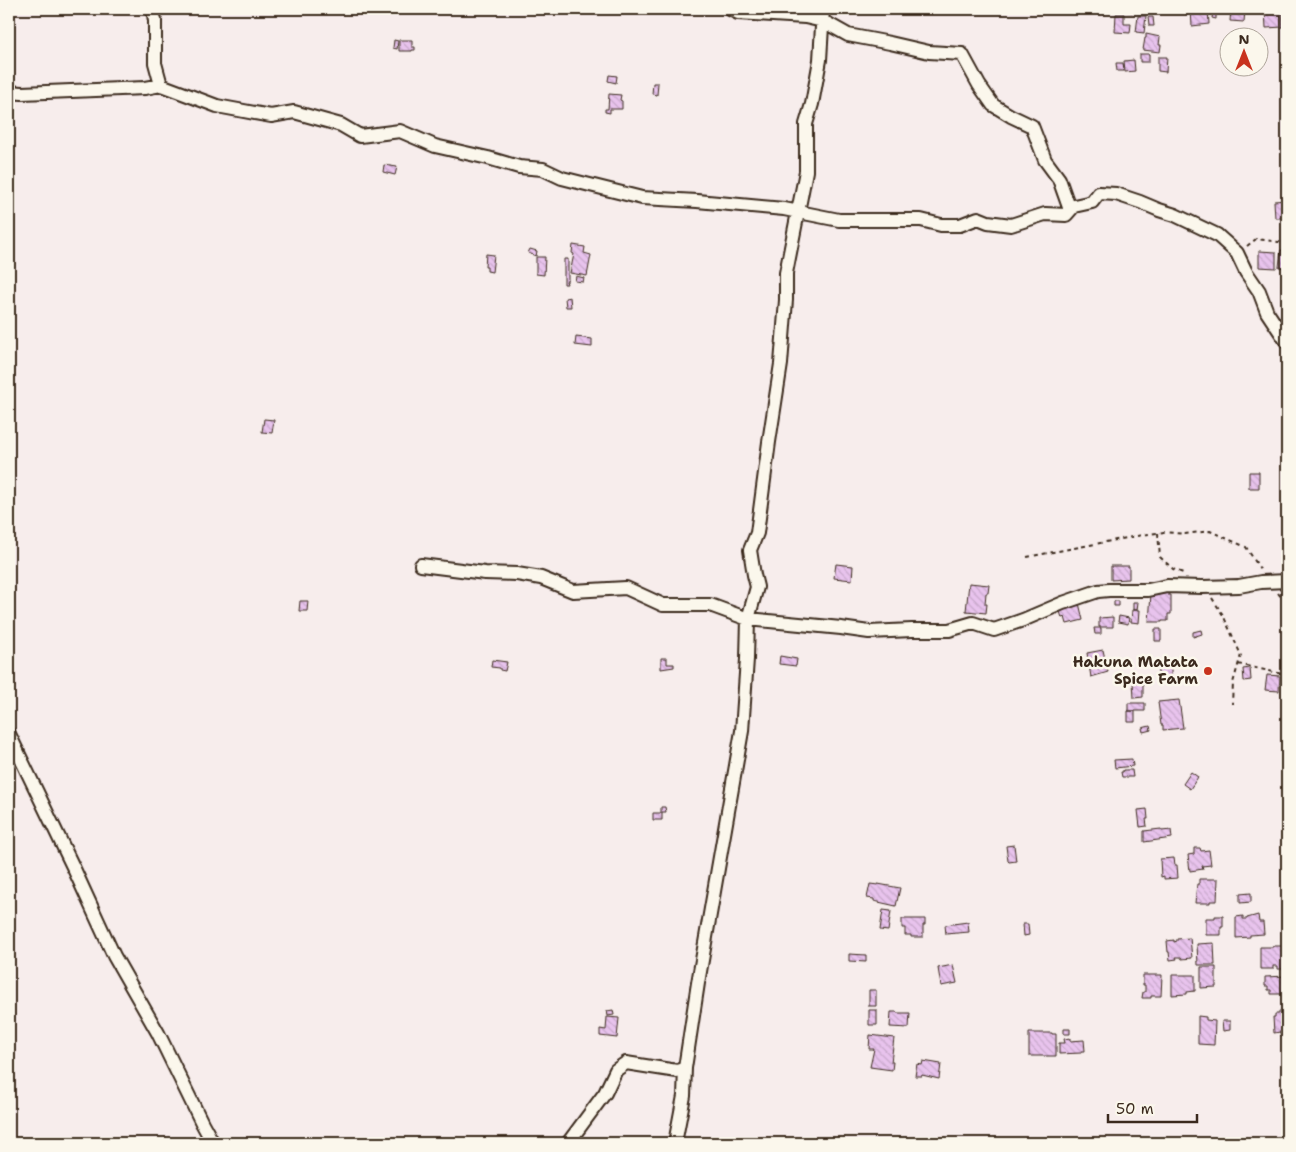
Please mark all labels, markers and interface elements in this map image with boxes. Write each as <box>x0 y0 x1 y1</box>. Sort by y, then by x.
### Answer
north arrow <box>1218 28 1268 78</box>
text: N <box>1238 30 1250 48</box>
place label: Hakuna Matata Spice Farm <box>1073 652 1199 689</box>
marker: Hakuna Matata Spice Farm <box>1202 665 1214 677</box>
scale bar <box>1108 1092 1197 1124</box>
text: 50 m <box>1116 1099 1154 1119</box>

